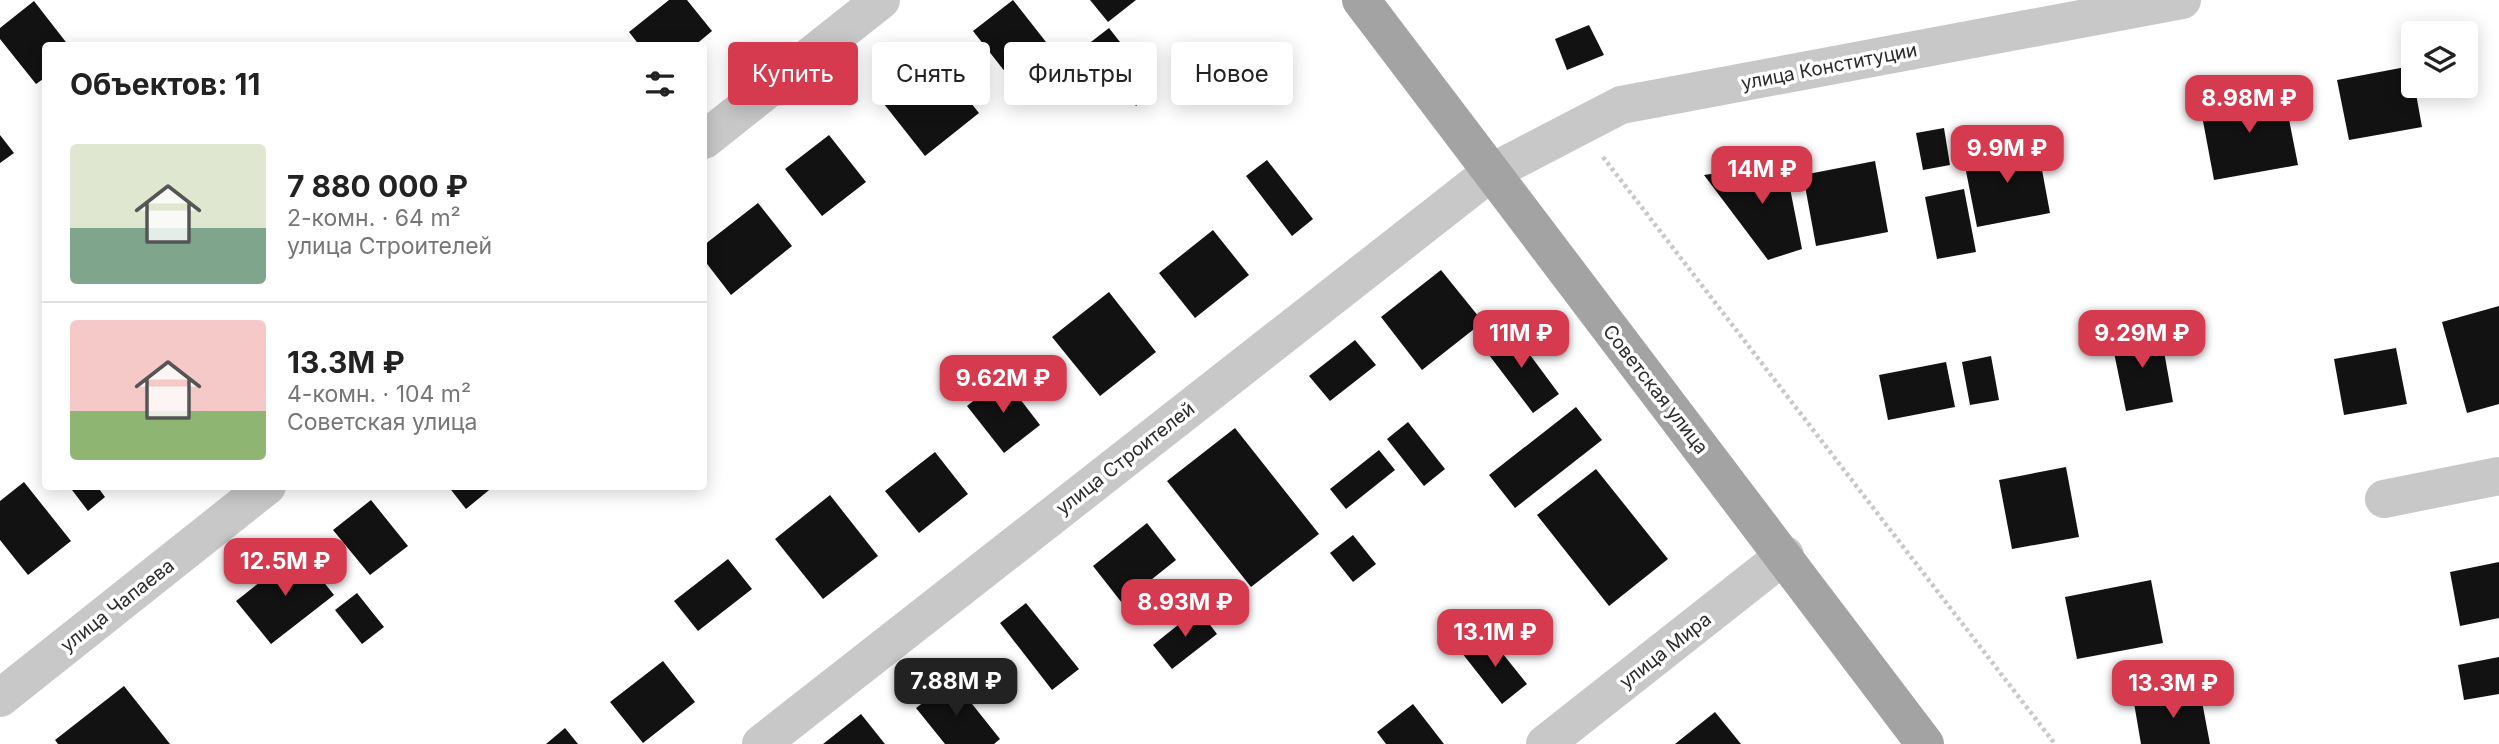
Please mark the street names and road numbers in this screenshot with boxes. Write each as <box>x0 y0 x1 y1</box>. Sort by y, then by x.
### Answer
street label: улица Конституции <box>1739 38 1919 95</box>
street label: Советская улица <box>1598 320 1713 458</box>
street label: улица Строителей <box>1051 397 1199 520</box>
street label: улица Чапаева <box>56 554 179 657</box>
street label: улица Мира <box>1615 607 1716 693</box>

